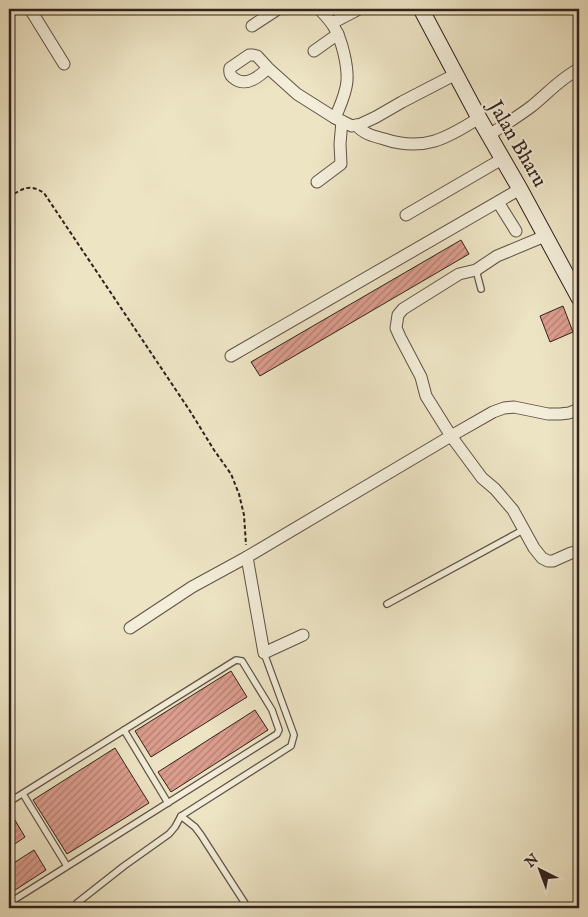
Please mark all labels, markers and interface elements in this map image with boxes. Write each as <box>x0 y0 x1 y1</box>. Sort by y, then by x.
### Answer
street label: Jalan Bharu <box>481 95 552 192</box>
north arrow <box>516 844 566 894</box>
text: N <box>521 850 542 872</box>

